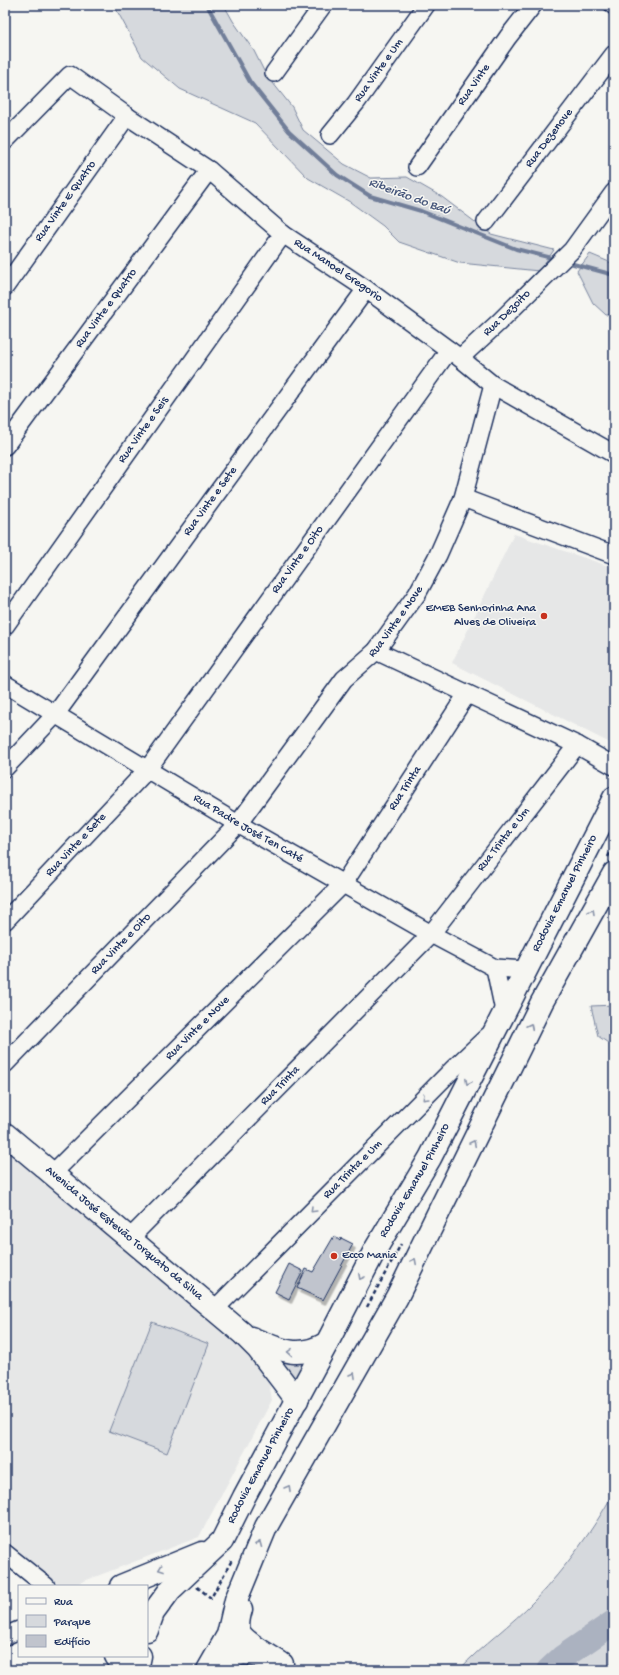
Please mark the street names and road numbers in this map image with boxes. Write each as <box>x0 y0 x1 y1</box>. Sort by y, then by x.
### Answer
street label: Rua Vinte e Um <box>352 36 407 105</box>
street label: Rua Vinte <box>455 61 494 109</box>
street label: Rua Dezenove <box>523 106 577 171</box>
street label: Rua Vinte E Quatro <box>32 158 100 245</box>
street label: Rua Manoel Gregorio <box>291 236 385 306</box>
street label: Rua Vinte e Quatro <box>73 266 141 351</box>
street label: Rua Dezoito <box>481 287 534 340</box>
street label: Rua Vinte e Seis <box>115 394 173 466</box>
street label: Rua Vinte e Sete <box>181 464 241 539</box>
street label: Rua Vinte e Oito <box>269 523 327 597</box>
street label: Rua Vinte e Nove <box>366 583 427 661</box>
street label: Rua Trinta <box>386 763 425 813</box>
street label: Rua Padre José Ten Caté <box>190 792 306 867</box>
street label: Rua Trinta e Um <box>475 804 533 875</box>
street label: Rua Vinte e Sete <box>43 810 110 880</box>
street label: Rodovia Emanuel Pinheiro <box>529 833 601 954</box>
street label: Rua Vinte e Oito <box>88 910 154 978</box>
street label: Rua Vinte e Nove <box>163 993 234 1064</box>
street label: Rua Trinta <box>258 1063 303 1109</box>
street label: Rodovia Emanuel Pinheiro <box>377 1121 453 1240</box>
street label: Rua Trinta e Um <box>321 1137 386 1202</box>
street label: Avenida José Estevão Torquato da Silva <box>42 1164 206 1304</box>
street label: Rodovia Emanuel Pinheiro <box>225 1405 298 1526</box>

